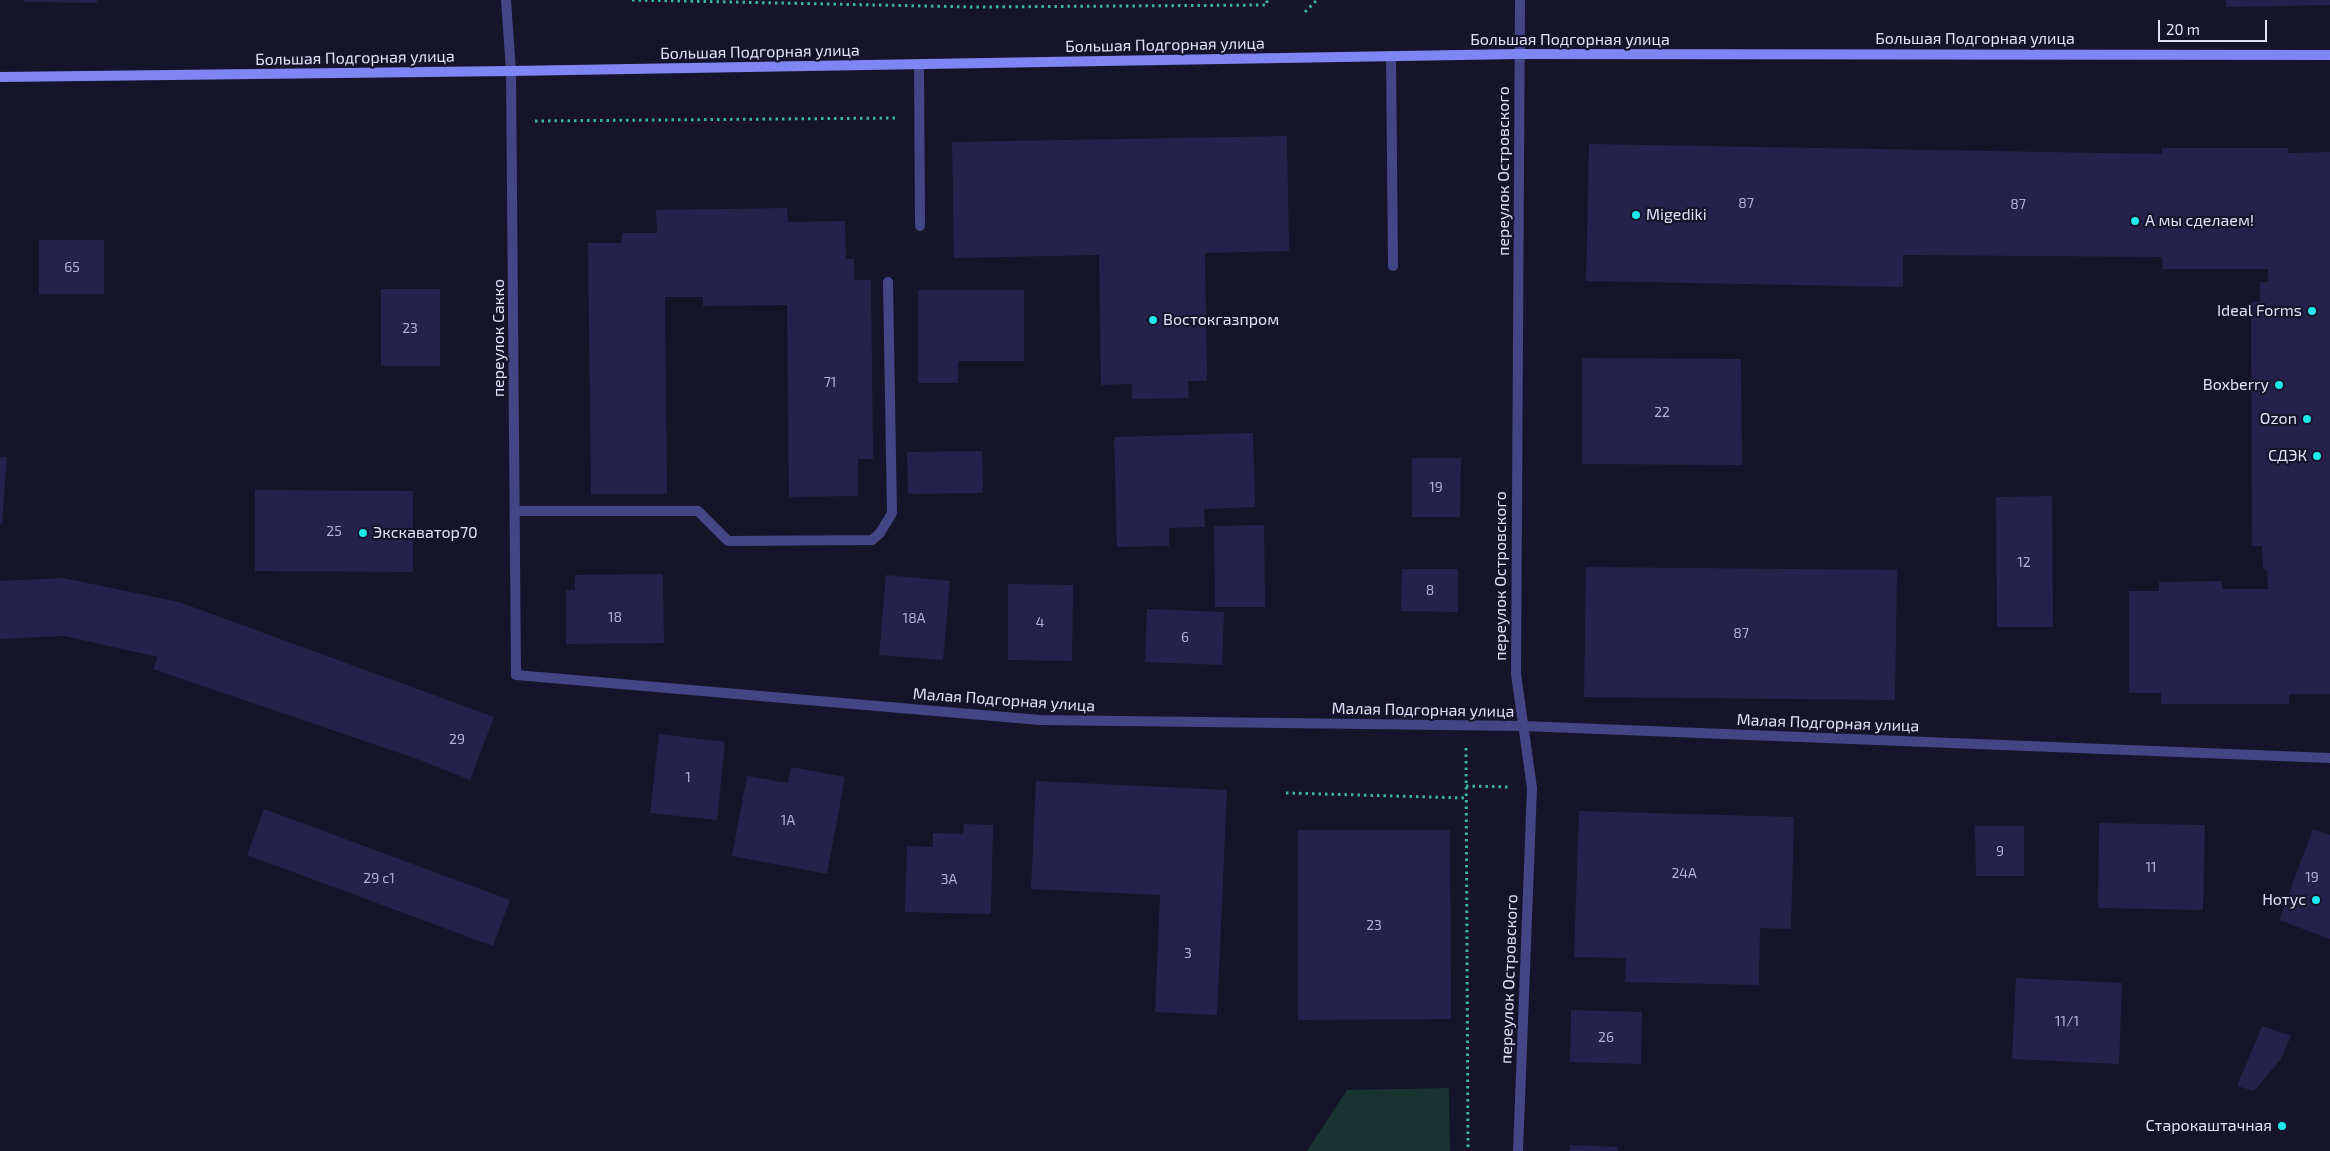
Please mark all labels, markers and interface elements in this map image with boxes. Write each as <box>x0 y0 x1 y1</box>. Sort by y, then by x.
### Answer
scale bar <box>2160 10 2269 42</box>
text: 20 m <box>2166 20 2200 38</box>
street label: Большая Подгорная улица <box>1875 29 2075 49</box>
street label: Большая Подгорная улица <box>1470 30 1670 50</box>
street label: Большая Подгорная улица <box>1065 34 1265 56</box>
street label: Большая Подгорная улица <box>660 41 860 63</box>
street label: Большая Подгорная улица <box>255 47 455 69</box>
street label: переулок Островского <box>1494 86 1514 256</box>
house number: 87 <box>1738 195 1754 211</box>
house number: 87 <box>2010 196 2026 212</box>
place label: Migediki <box>1646 205 1707 225</box>
marker: Migediki <box>1630 209 1642 221</box>
place label: А мы сделаем! <box>2145 211 2254 231</box>
marker: А мы сделаем! <box>2129 215 2141 227</box>
house number: 65 <box>64 259 80 275</box>
street label: переулок Сакко <box>489 279 509 397</box>
place label: Ideal Forms <box>2217 301 2302 321</box>
marker: Ideal Forms <box>2306 305 2318 317</box>
place label: Востокгазпром <box>1163 310 1279 330</box>
marker: Востокгазпром <box>1147 314 1159 326</box>
house number: 23 <box>402 320 418 336</box>
house number: 71 <box>824 374 836 390</box>
place label: Boxberry <box>2203 375 2269 395</box>
marker: Boxberry <box>2273 379 2285 391</box>
house number: 22 <box>1654 404 1670 420</box>
place label: Ozon <box>2260 409 2297 429</box>
marker: Ozon <box>2301 413 2313 425</box>
place label: СДЭК <box>2268 446 2307 466</box>
marker: СДЭК <box>2311 450 2323 462</box>
house number: 19 <box>1429 479 1443 495</box>
street label: переулок Островского <box>1491 491 1511 661</box>
house number: 25 <box>326 523 342 539</box>
place label: Экскаватор70 <box>373 523 478 543</box>
marker: Экскаватор70 <box>357 527 369 539</box>
house number: 12 <box>2017 554 2031 570</box>
house number: 8 <box>1426 582 1434 598</box>
house number: 18 <box>608 609 622 625</box>
house number: 18А <box>903 610 925 626</box>
house number: 4 <box>1036 614 1044 630</box>
house number: 87 <box>1733 625 1749 641</box>
house number: 6 <box>1181 629 1189 645</box>
street label: Малая Подгорная улица <box>912 684 1096 716</box>
street label: Малая Подгорная улица <box>1331 699 1515 721</box>
street label: Малая Подгорная улица <box>1736 710 1920 736</box>
house number: 29 <box>449 731 465 747</box>
house number: 1 <box>685 769 691 785</box>
house number: 1А <box>781 812 795 828</box>
house number: 9 <box>1996 843 2004 859</box>
house number: 11 <box>2145 859 2157 875</box>
house number: 24А <box>1671 865 1697 881</box>
house number: 19 <box>2305 869 2319 885</box>
house number: 29 с1 <box>363 870 395 886</box>
house number: 3А <box>941 871 957 887</box>
place label: Нотус <box>2262 890 2306 910</box>
street label: переулок Островского <box>1496 894 1522 1064</box>
marker: Нотус <box>2310 894 2322 906</box>
house number: 23 <box>1366 917 1382 933</box>
house number: 3 <box>1184 945 1192 961</box>
house number: 11/1 <box>2055 1013 2079 1029</box>
house number: 26 <box>1598 1029 1614 1045</box>
place label: Старокаштачная <box>2145 1116 2272 1136</box>
marker: Старокаштачная <box>2276 1120 2288 1132</box>

